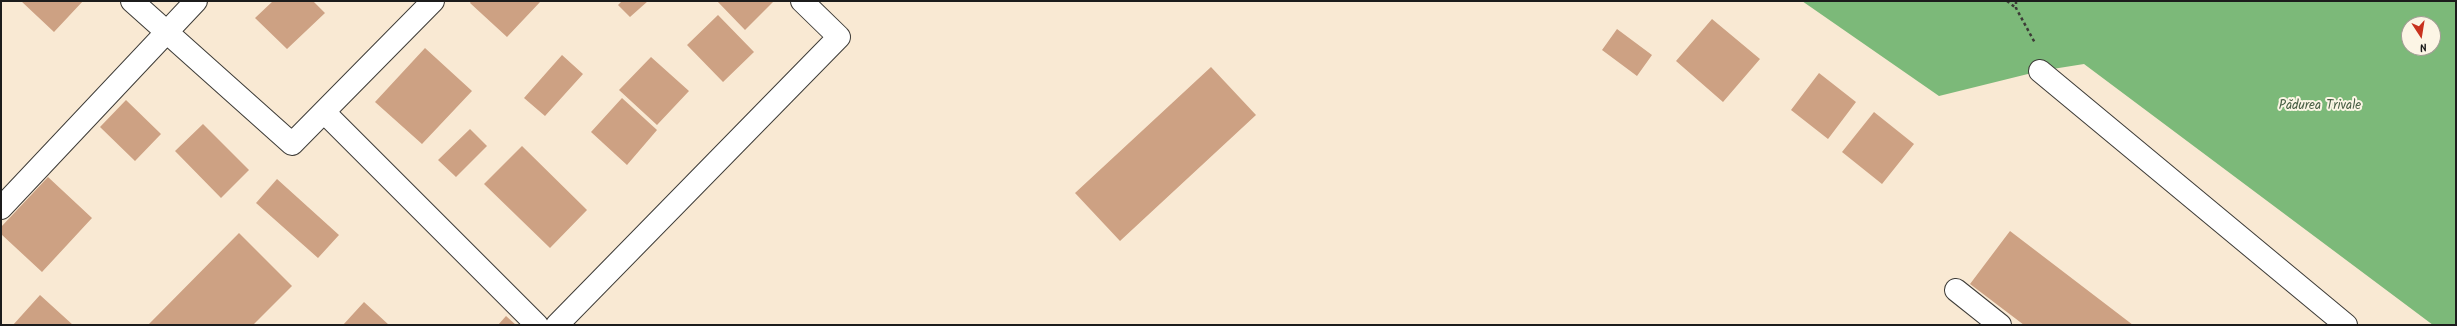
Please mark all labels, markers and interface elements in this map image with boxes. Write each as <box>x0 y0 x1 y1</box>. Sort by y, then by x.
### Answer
north arrow <box>2401 16 2441 56</box>
text: N <box>2418 37 2429 56</box>
park label: Pădurea Trivale <box>2279 99 2361 115</box>

